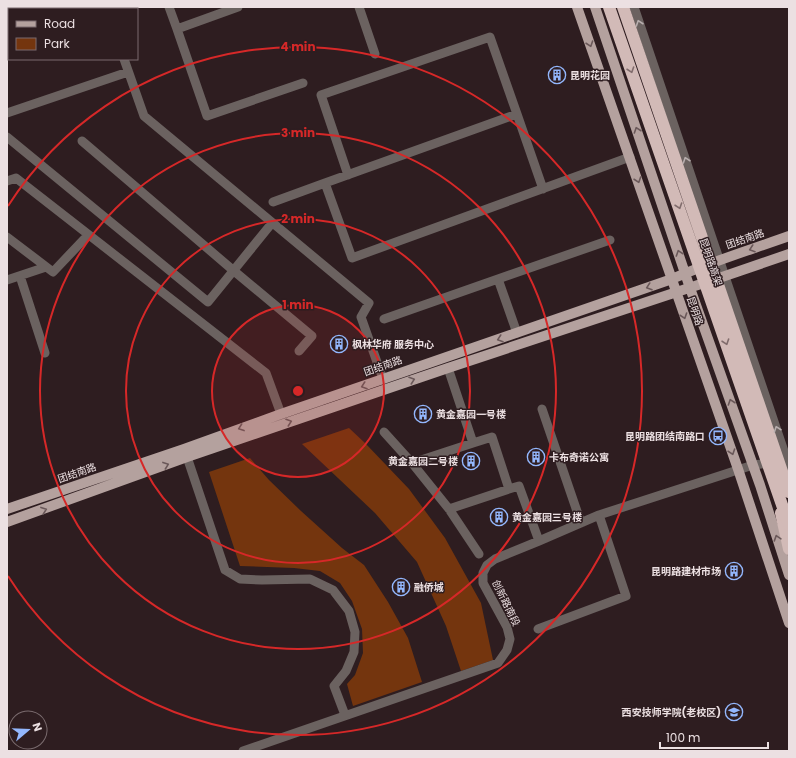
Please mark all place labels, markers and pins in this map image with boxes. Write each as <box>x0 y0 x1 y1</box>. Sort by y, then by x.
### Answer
building icon: 昆明花园 <box>547 65 567 85</box>
place label: 昆明花园 <box>570 68 610 83</box>
building icon: 枫林华府 服务中心 <box>329 334 349 354</box>
place label: 枫林华府 服务中心 <box>352 337 434 352</box>
centre of rings <box>291 384 305 398</box>
building icon: 黄金嘉园一号楼 <box>413 404 433 424</box>
place label: 黄金嘉园一号楼 <box>436 407 506 422</box>
bus stop icon: 昆明路团结南路口 <box>708 426 728 446</box>
place label: 昆明路团结南路口 <box>625 429 705 444</box>
building icon: 卡布奇诺公寓 <box>526 447 546 467</box>
place label: 卡布奇诺公寓 <box>549 450 609 465</box>
building icon: 黄金嘉园二号楼 <box>461 451 481 471</box>
place label: 黄金嘉园二号楼 <box>388 454 458 469</box>
building icon: 黄金嘉园三号楼 <box>489 507 509 527</box>
place label: 黄金嘉园三号楼 <box>512 510 582 525</box>
building icon: 昆明路建材市场 <box>724 561 744 581</box>
place label: 昆明路建材市场 <box>651 564 721 579</box>
building icon: 融侨城 <box>391 577 411 597</box>
place label: 融侨城 <box>414 580 444 595</box>
school or university icon: 西安技师学院(老校区) <box>724 702 744 722</box>
place label: 西安技师学院(老校区) <box>621 705 721 720</box>

